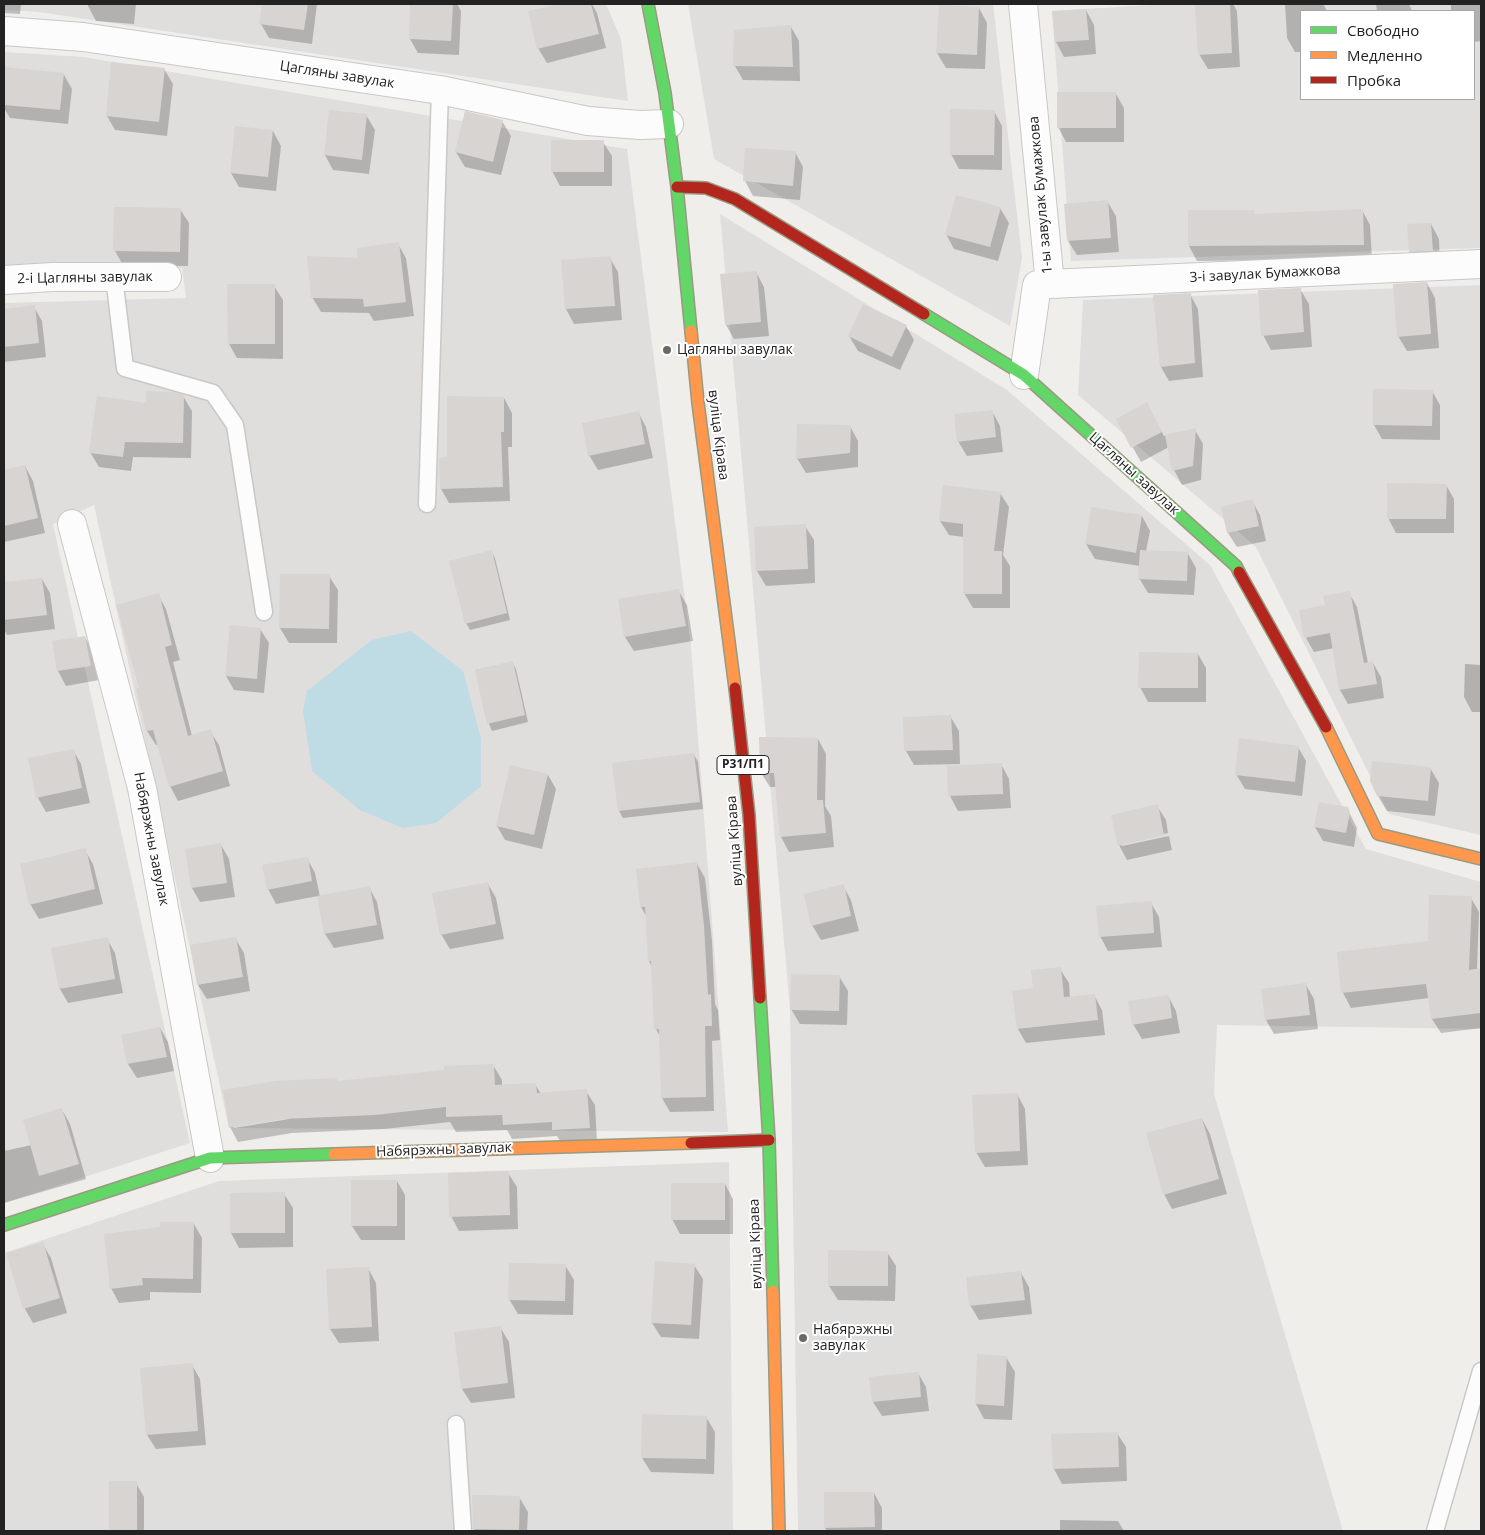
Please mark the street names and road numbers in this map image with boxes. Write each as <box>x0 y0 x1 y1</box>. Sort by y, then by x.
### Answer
street label: Цагляны завулак <box>279 58 395 92</box>
street label: 1-ы завулак Бумажкова <box>1026 115 1056 275</box>
street label: 3-і завулак Бумажкова <box>1189 262 1341 286</box>
street label: 2-і Цагляны завулак <box>17 268 153 288</box>
street label: вуліца Кірава <box>704 389 732 481</box>
street label: Цагляны завулак <box>1085 429 1183 519</box>
road number: Р31/П1 <box>717 756 769 774</box>
street label: Набярэжны завулак <box>130 771 172 907</box>
street label: вуліца Кірава <box>723 795 747 887</box>
street label: Набярэжны завулак <box>376 1139 512 1161</box>
street label: вуліца Кірава <box>746 1198 766 1290</box>

